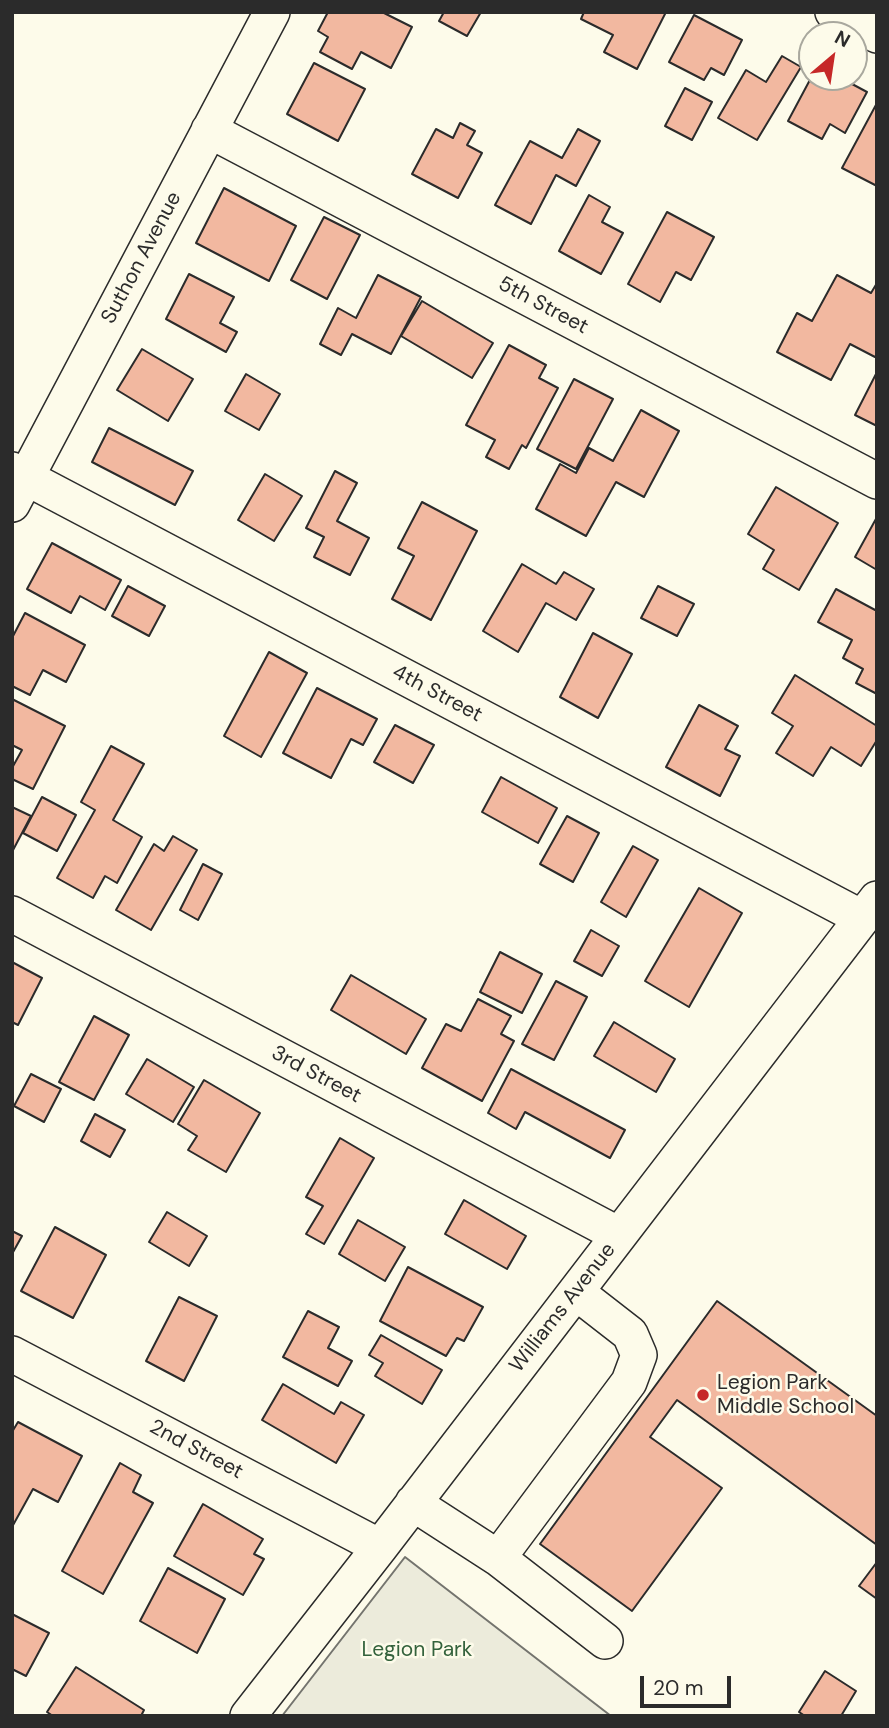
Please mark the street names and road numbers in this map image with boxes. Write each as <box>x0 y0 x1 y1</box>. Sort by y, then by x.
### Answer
street label: Suthon Avenue <box>97 188 187 328</box>
street label: 5th Street <box>494 272 592 340</box>
street label: 4th Street <box>388 660 486 728</box>
street label: 3rd Street <box>267 1041 365 1109</box>
street label: Williams Avenue <box>505 1238 621 1378</box>
street label: 2nd Street <box>145 1415 247 1485</box>

